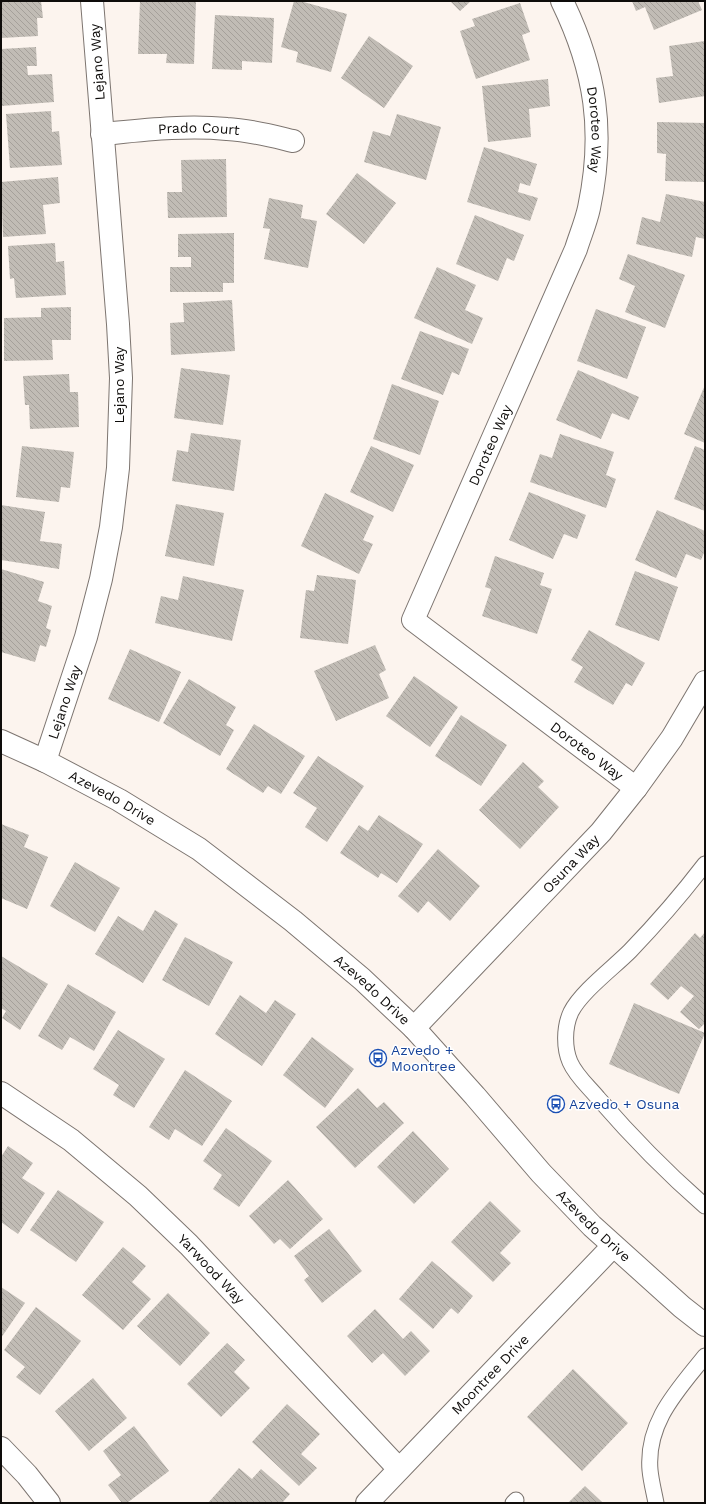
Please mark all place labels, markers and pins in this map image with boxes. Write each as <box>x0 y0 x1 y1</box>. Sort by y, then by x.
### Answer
place label: Azvedo + Moontree <box>391 1042 456 1074</box>
bus stop icon: Azvedo + Moontree <box>368 1048 388 1068</box>
bus stop icon: Azvedo + Osuna <box>546 1094 566 1114</box>
place label: Azvedo + Osuna <box>569 1096 679 1112</box>

